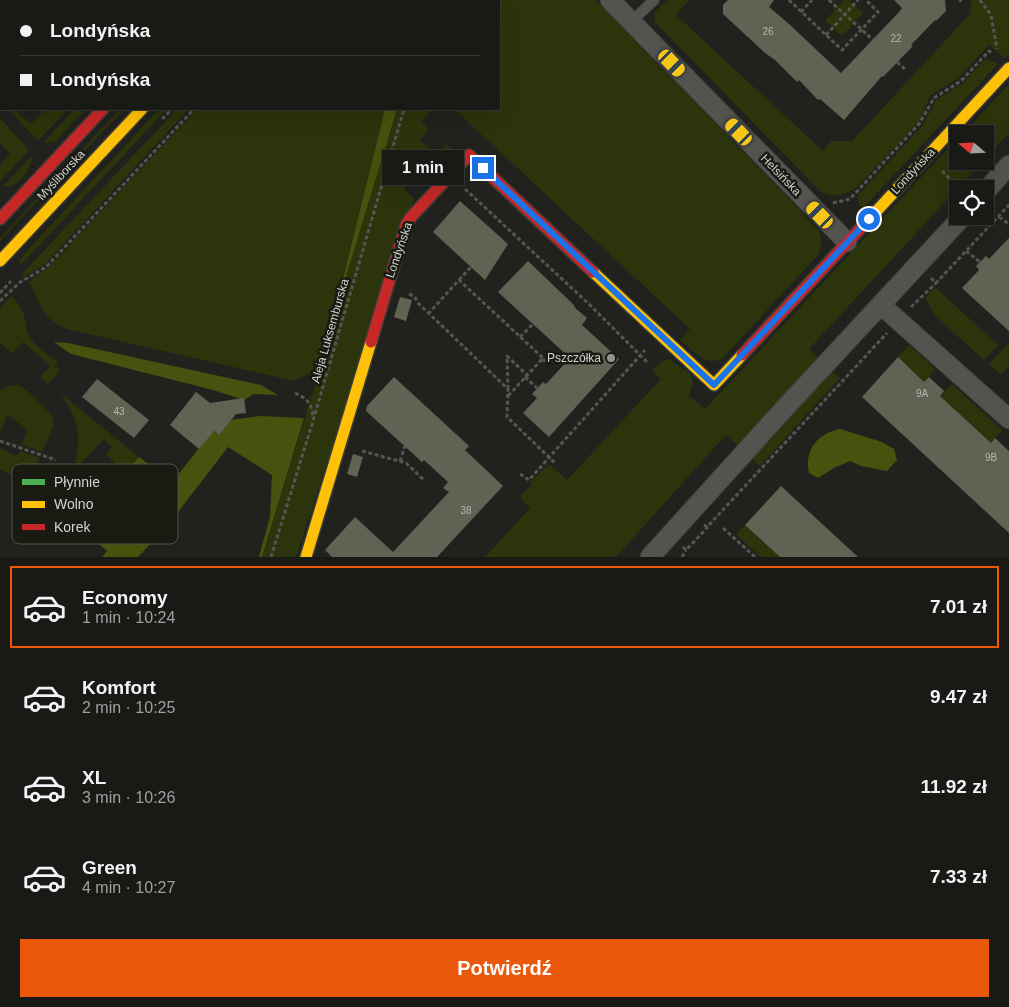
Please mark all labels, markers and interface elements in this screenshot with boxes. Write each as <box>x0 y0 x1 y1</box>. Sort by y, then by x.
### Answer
text: Londyńska <box>50 20 150 41</box>
house number: 26 <box>762 26 774 37</box>
house number: 22 <box>890 33 902 44</box>
car <box>656 47 687 79</box>
text: Londyńska <box>50 69 150 90</box>
car <box>723 116 754 148</box>
north arrow <box>949 125 994 170</box>
map controls <box>949 125 994 225</box>
street label: Londyńska <box>888 145 938 197</box>
street label: Myśliborska <box>34 147 88 203</box>
callout: 1 min <box>383 150 466 186</box>
street label: Helsińska <box>758 151 804 199</box>
route end <box>472 157 494 179</box>
text: 1 min <box>402 159 444 176</box>
button: locate <box>949 180 994 225</box>
car <box>804 199 835 231</box>
route start <box>858 208 880 230</box>
street label: Londyńska <box>383 220 415 280</box>
street label: Aleja Luksemburska <box>308 277 352 385</box>
place label: Pszczółka <box>547 351 601 365</box>
marker: Pszczółka <box>605 352 617 364</box>
house number: 9A <box>916 388 928 399</box>
house number: 43 <box>113 406 125 417</box>
house number: 9B <box>985 452 997 463</box>
legend <box>12 464 178 544</box>
text: Płynnie <box>54 474 100 490</box>
text: Wolno <box>54 496 94 512</box>
house number: 38 <box>460 505 472 516</box>
text: Korek <box>54 519 92 535</box>
icon: car <box>22 585 67 630</box>
text: Economy <box>82 587 168 608</box>
text: 7.01 zł <box>930 596 987 617</box>
text: 1 min · 10:24 <box>82 609 175 626</box>
icon: car <box>22 675 67 720</box>
text: Komfort <box>82 677 156 698</box>
text: 9.47 zł <box>930 686 987 707</box>
text: 2 min · 10:25 <box>82 699 175 716</box>
icon: car <box>22 765 67 810</box>
text: XL <box>82 767 106 788</box>
text: 11.92 zł <box>920 776 987 797</box>
text: 3 min · 10:26 <box>82 789 175 806</box>
icon: car <box>22 855 67 900</box>
text: Green <box>82 857 137 878</box>
text: 7.33 zł <box>930 866 987 887</box>
text: 4 min · 10:27 <box>82 879 175 896</box>
button: Potwierdź <box>20 939 989 997</box>

